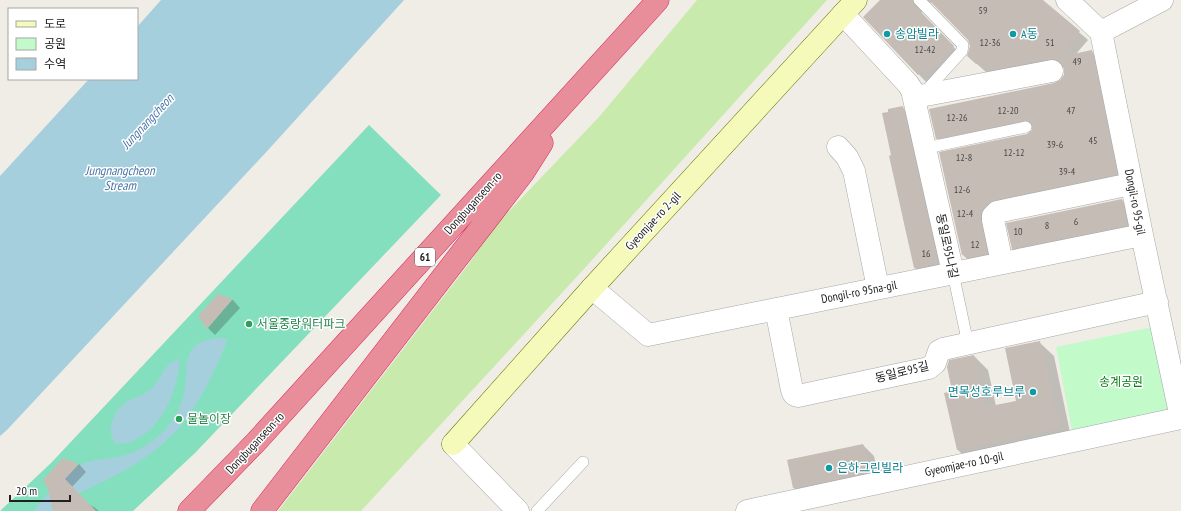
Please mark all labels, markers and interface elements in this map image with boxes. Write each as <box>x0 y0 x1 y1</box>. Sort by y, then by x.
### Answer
house number: 59 <box>979 4 988 17</box>
legend <box>8 8 138 80</box>
text: 도로 <box>44 16 66 31</box>
place label: 송암빌라 <box>895 26 939 41</box>
place label: A동 <box>1021 26 1038 41</box>
marker: 송암빌라 <box>882 29 892 39</box>
marker: A동 <box>1008 29 1018 39</box>
text: 공원 <box>44 36 66 51</box>
house number: 12-36 <box>980 36 1001 49</box>
house number: 51 <box>1046 36 1055 49</box>
house number: 12-42 <box>915 43 935 56</box>
house number: 49 <box>1073 55 1082 68</box>
text: 수역 <box>44 56 66 71</box>
water label: Jungnangcheon <box>117 89 178 153</box>
house number: 12-20 <box>998 104 1019 117</box>
house number: 47 <box>1067 104 1076 117</box>
house number: 12-26 <box>947 111 968 124</box>
house number: 45 <box>1089 134 1098 147</box>
house number: 39-6 <box>1047 138 1064 151</box>
house number: 12-12 <box>1004 146 1024 159</box>
house number: 12-8 <box>956 151 972 164</box>
water label: Jungnangcheon Stream <box>84 162 156 194</box>
house number: 39-4 <box>1059 165 1076 178</box>
street label: Dongbuganseon-ro <box>441 168 505 237</box>
street label: Dongil-ro 95-gil <box>1122 168 1149 236</box>
house number: 12-6 <box>954 183 971 196</box>
street label: Gyeomjae-ro 2-gil <box>622 188 684 253</box>
house number: 12-4 <box>957 207 974 220</box>
street label: 동일로95나길 <box>933 212 962 280</box>
house number: 6 <box>1074 215 1079 228</box>
house number: 8 <box>1045 219 1049 232</box>
house number: 10 <box>1014 225 1023 238</box>
house number: 12 <box>971 238 980 251</box>
house number: 16 <box>922 247 931 260</box>
road number: 61 <box>415 248 435 266</box>
street label: Dongil-ro 95na-gil <box>820 277 898 306</box>
place label: 서울중랑워터파크 <box>257 316 345 331</box>
marker: 서울중랑워터파크 <box>244 319 254 329</box>
street label: 동일로95길 <box>873 358 930 385</box>
park label: 송계공원 <box>1099 374 1143 389</box>
place label: 면목성호루브루 <box>948 384 1025 399</box>
marker: 면목성호루브루 <box>1028 387 1038 397</box>
street label: Dongbuganseon-ro <box>222 409 287 477</box>
place label: 물놀이장 <box>187 411 231 426</box>
marker: 물놀이장 <box>174 414 184 424</box>
street label: Gyeomjae-ro 10-gil <box>923 448 1005 479</box>
place label: 은하그린빌라 <box>837 460 903 475</box>
marker: 은하그린빌라 <box>824 463 834 473</box>
scale bar <box>10 477 70 503</box>
text: 20 m <box>16 483 37 498</box>

